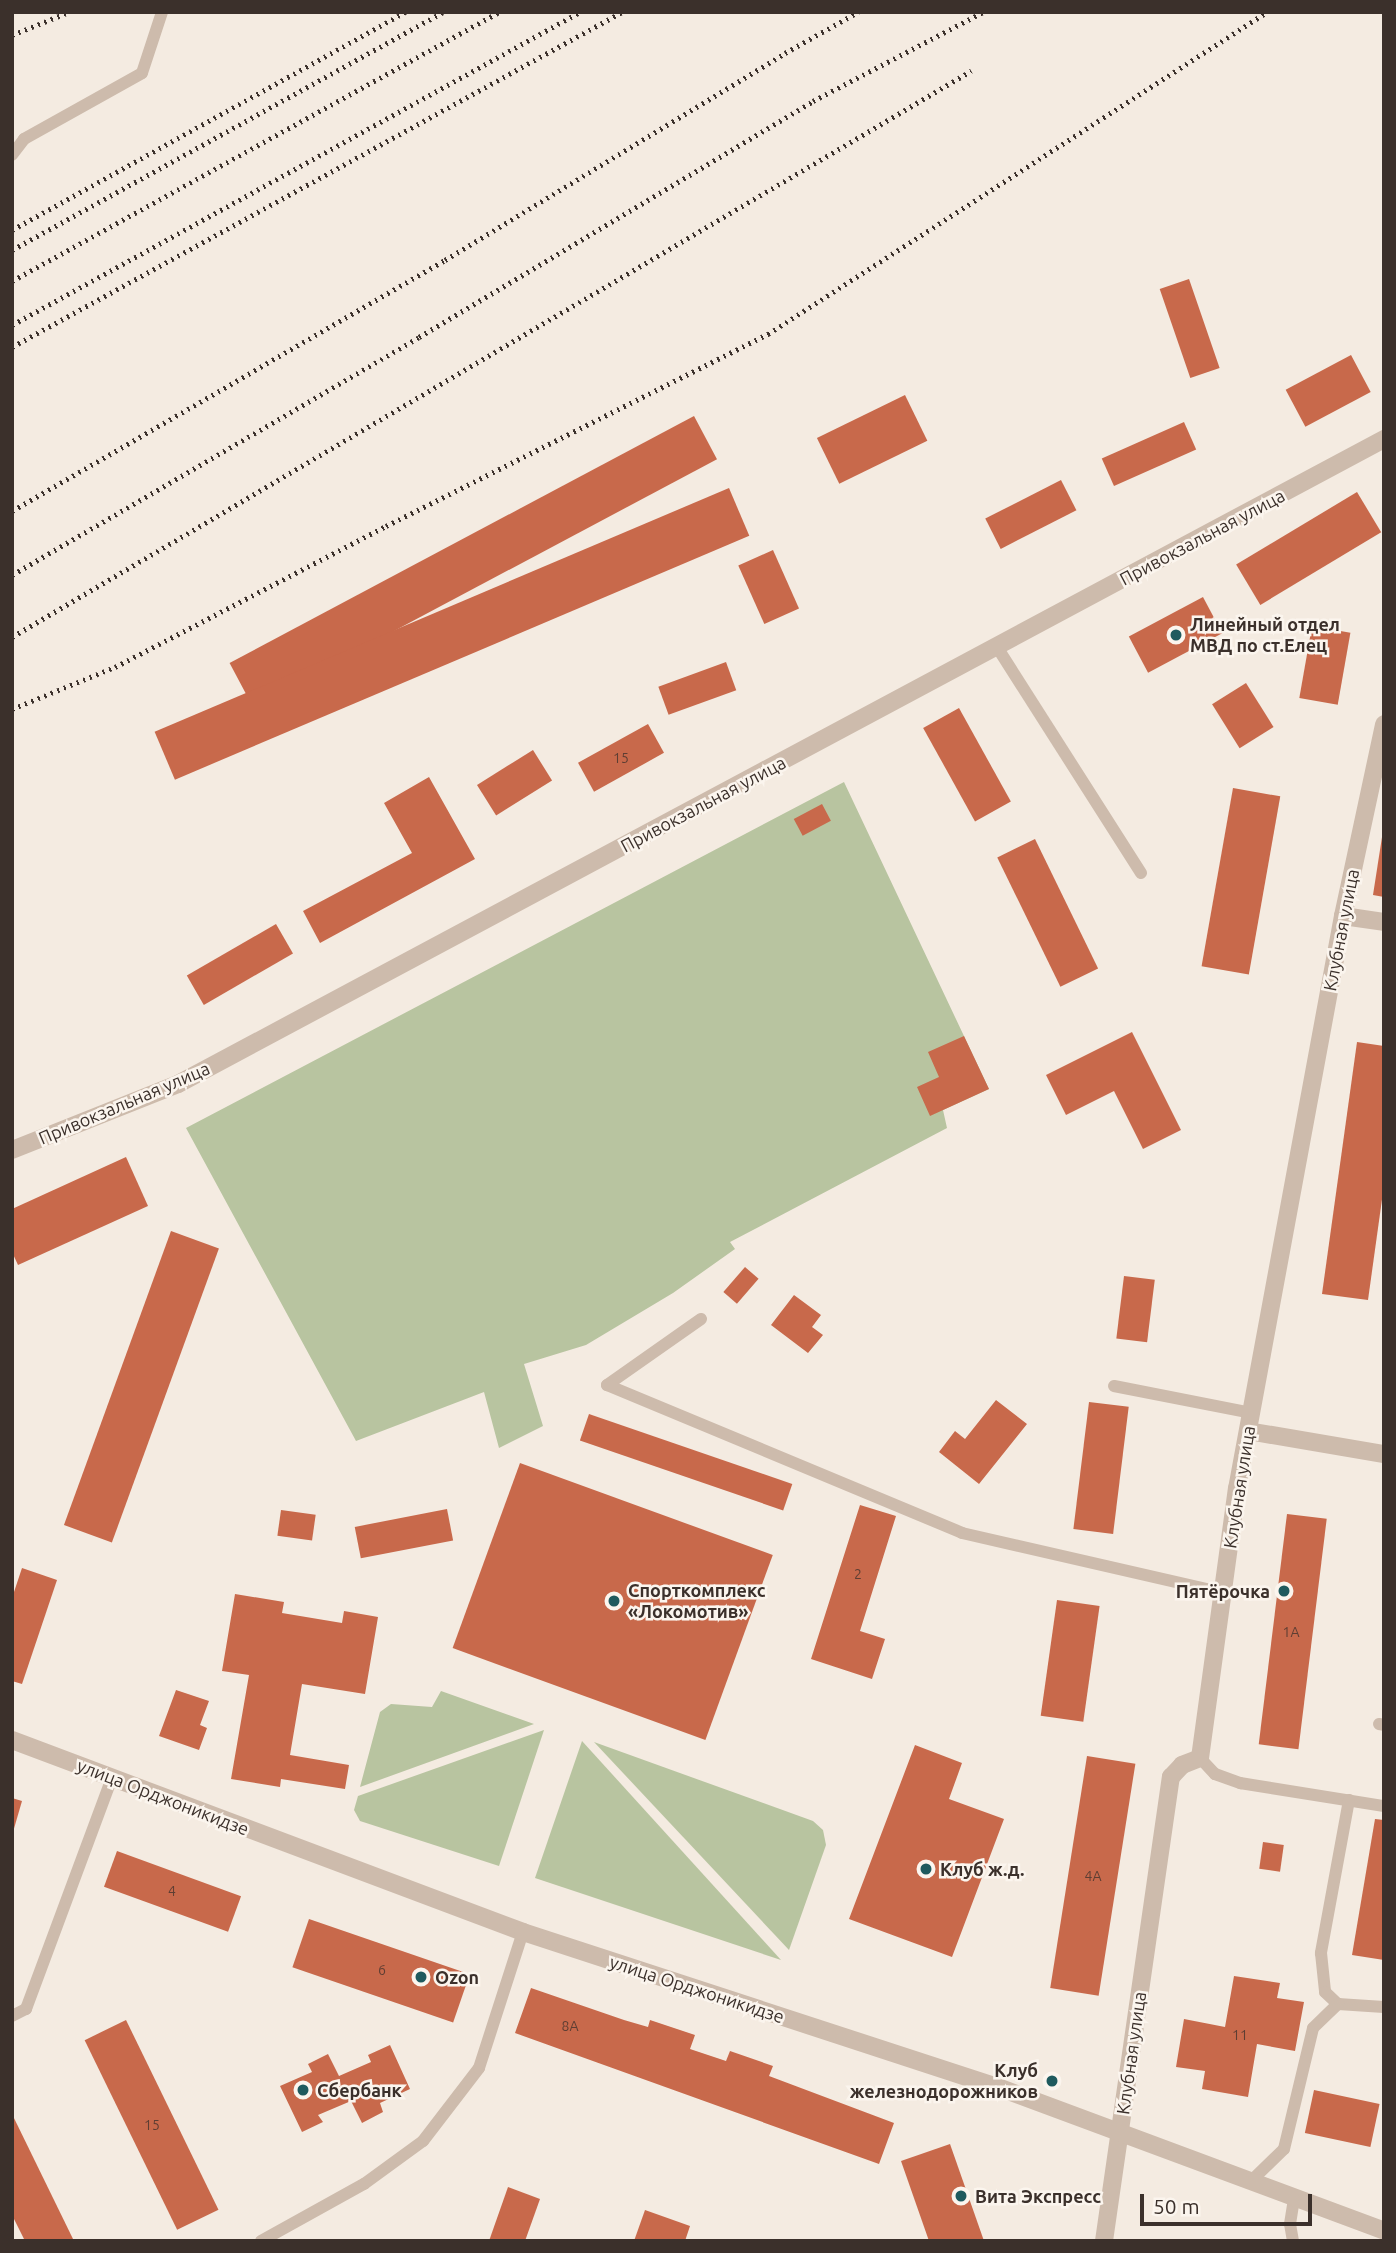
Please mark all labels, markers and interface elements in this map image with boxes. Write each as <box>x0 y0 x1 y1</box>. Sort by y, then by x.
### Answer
street label: Привокзальная улица <box>1116 484 1288 590</box>
place label: Линейный отдел МВД по ст.Елец <box>1190 614 1340 656</box>
marker: Линейный отдел МВД по ст.Елец <box>1168 627 1184 643</box>
house number: 15 <box>613 750 629 766</box>
street label: Привокзальная улица <box>617 751 789 857</box>
street label: Клубная улица <box>1319 867 1363 993</box>
street label: Привокзальная улица <box>35 1057 213 1149</box>
street label: Клубная улица <box>1219 1424 1259 1550</box>
house number: 2 <box>854 1566 862 1582</box>
place label: Спорткомплекс «Локомотив» <box>628 1580 766 1622</box>
place label: Пятёрочка <box>1176 1580 1270 1602</box>
marker: Пятёрочка <box>1276 1583 1292 1599</box>
marker: Спорткомплекс «Локомотив» <box>606 1593 622 1609</box>
house number: 1А <box>1283 1624 1299 1640</box>
street label: улица Орджоникидзе <box>74 1754 252 1840</box>
place label: Клуб ж.д. <box>940 1858 1024 1880</box>
marker: Клуб ж.д. <box>918 1861 934 1877</box>
house number: 4А <box>1085 1868 1101 1884</box>
house number: 4 <box>168 1883 176 1899</box>
street label: улица Орджоникидзе <box>607 1951 787 2027</box>
house number: 6 <box>378 1962 386 1978</box>
place label: Ozon <box>435 1966 479 1988</box>
marker: Ozon <box>413 1969 429 1985</box>
street label: Клубная улица <box>1112 1990 1150 2116</box>
house number: 8А <box>562 2018 578 2034</box>
house number: 11 <box>1232 2027 1248 2043</box>
place label: Клуб железнодорожников <box>850 2060 1038 2102</box>
marker: Клуб железнодорожников <box>1044 2073 1060 2089</box>
place label: Сбербанк <box>317 2079 402 2101</box>
marker: Сбербанк <box>295 2082 311 2098</box>
house number: 15 <box>144 2117 160 2133</box>
scale bar <box>1144 2180 1316 2224</box>
place label: Вита Экспресс <box>975 2185 1101 2207</box>
marker: Вита Экспресс <box>953 2188 969 2204</box>
text: 50 m <box>1153 2194 1200 2218</box>

